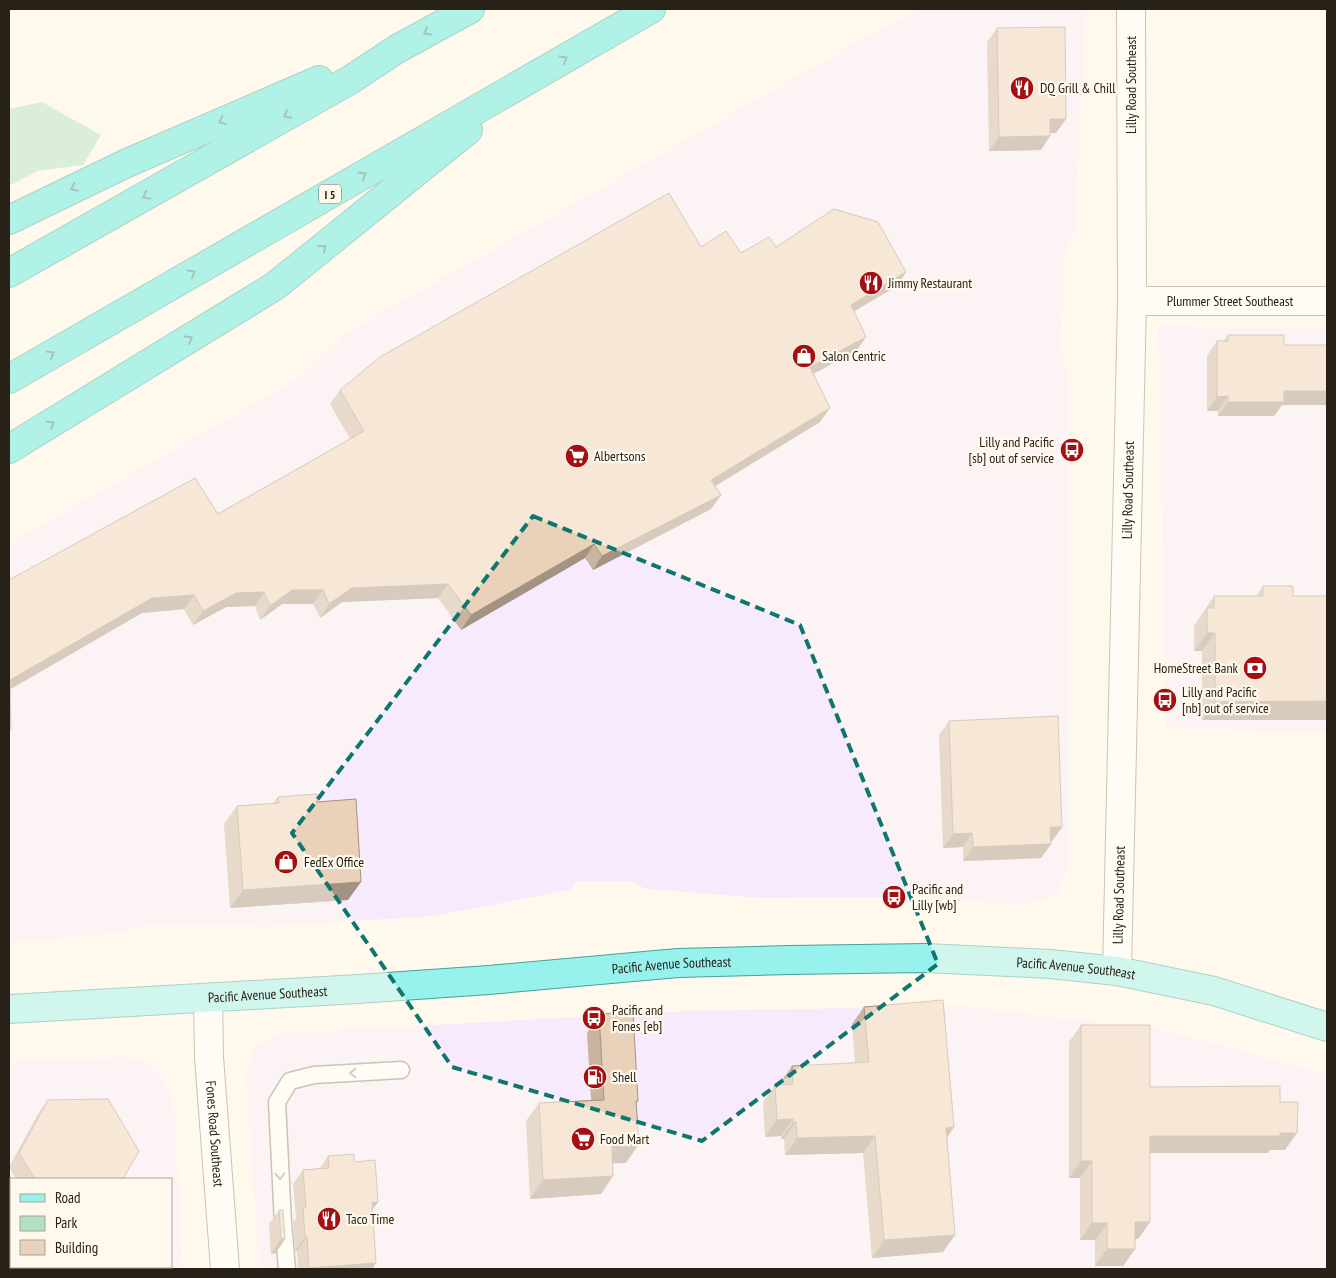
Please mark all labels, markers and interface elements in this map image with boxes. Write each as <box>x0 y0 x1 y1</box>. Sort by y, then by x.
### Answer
one-way arrow <box>423 26 432 36</box>
street label: Lilly Road Southeast <box>1122 36 1140 134</box>
one-way arrow <box>559 55 568 65</box>
restaurant icon: DQ Grill & Chill <box>1009 75 1035 101</box>
place label: DQ Grill & Chill <box>1040 79 1116 97</box>
one-way arrow <box>284 109 293 119</box>
one-way arrow <box>219 116 227 126</box>
one-way arrow <box>358 171 367 181</box>
one-way arrow <box>70 182 79 192</box>
road number: I 5 <box>319 184 341 203</box>
one-way arrow <box>142 189 151 199</box>
one-way arrow <box>317 245 326 253</box>
one-way arrow <box>186 270 195 280</box>
restaurant icon: Jimmy Restaurant <box>858 270 884 296</box>
place label: Jimmy Restaurant <box>887 274 972 292</box>
street label: Plummer Street Southeast <box>1167 292 1293 310</box>
one-way arrow <box>184 336 193 346</box>
shop icon: Salon Centric <box>791 343 817 369</box>
place label: Salon Centric <box>822 347 886 365</box>
one-way arrow <box>46 351 55 361</box>
one-way arrow <box>45 421 54 431</box>
place label: Lilly and Pacific [sb] out of service <box>969 433 1054 467</box>
bus stop icon: Lilly and Pacific [sb] out of service <box>1059 437 1085 463</box>
street label: Lilly Road Southeast <box>1118 441 1138 539</box>
supermarket icon: Albertsons <box>564 443 590 469</box>
place label: Albertsons <box>594 447 646 465</box>
bank icon: HomeStreet Bank <box>1242 655 1268 681</box>
place label: HomeStreet Bank <box>1154 659 1239 677</box>
place label: Lilly and Pacific [nb] out of service <box>1182 683 1269 717</box>
bus stop icon: Lilly and Pacific [nb] out of service <box>1152 687 1178 713</box>
street label: Lilly Road Southeast <box>1109 846 1129 944</box>
shop icon: FedEx Office <box>273 849 299 875</box>
place label: FedEx Office <box>304 853 364 871</box>
place label: Pacific and Lilly [wb] <box>912 880 963 914</box>
bus stop icon: Pacific and Lilly [wb] <box>881 884 907 910</box>
street label: Pacific Avenue Southeast <box>611 953 732 978</box>
street label: Pacific Avenue Southeast <box>1016 953 1137 984</box>
street label: Pacific Avenue Southeast <box>207 982 328 1007</box>
place label: Pacific and Fones [eb] <box>612 1001 663 1035</box>
bus stop icon: Pacific and Fones [eb] <box>581 1005 607 1031</box>
fuel station icon: Shell <box>582 1064 608 1090</box>
one-way arrow <box>349 1067 357 1078</box>
place label: Shell <box>612 1068 637 1086</box>
street label: Fones Road Southeast <box>202 1080 228 1188</box>
supermarket icon: Food Mart <box>570 1126 596 1152</box>
place label: Food Mart <box>600 1130 650 1148</box>
one-way arrow <box>275 1172 286 1180</box>
legend <box>10 1178 172 1268</box>
text: Road <box>55 1188 81 1207</box>
restaurant icon: Taco Time <box>316 1206 342 1232</box>
place label: Taco Time <box>346 1210 394 1228</box>
text: Park <box>55 1213 77 1232</box>
text: Building <box>55 1238 98 1257</box>

